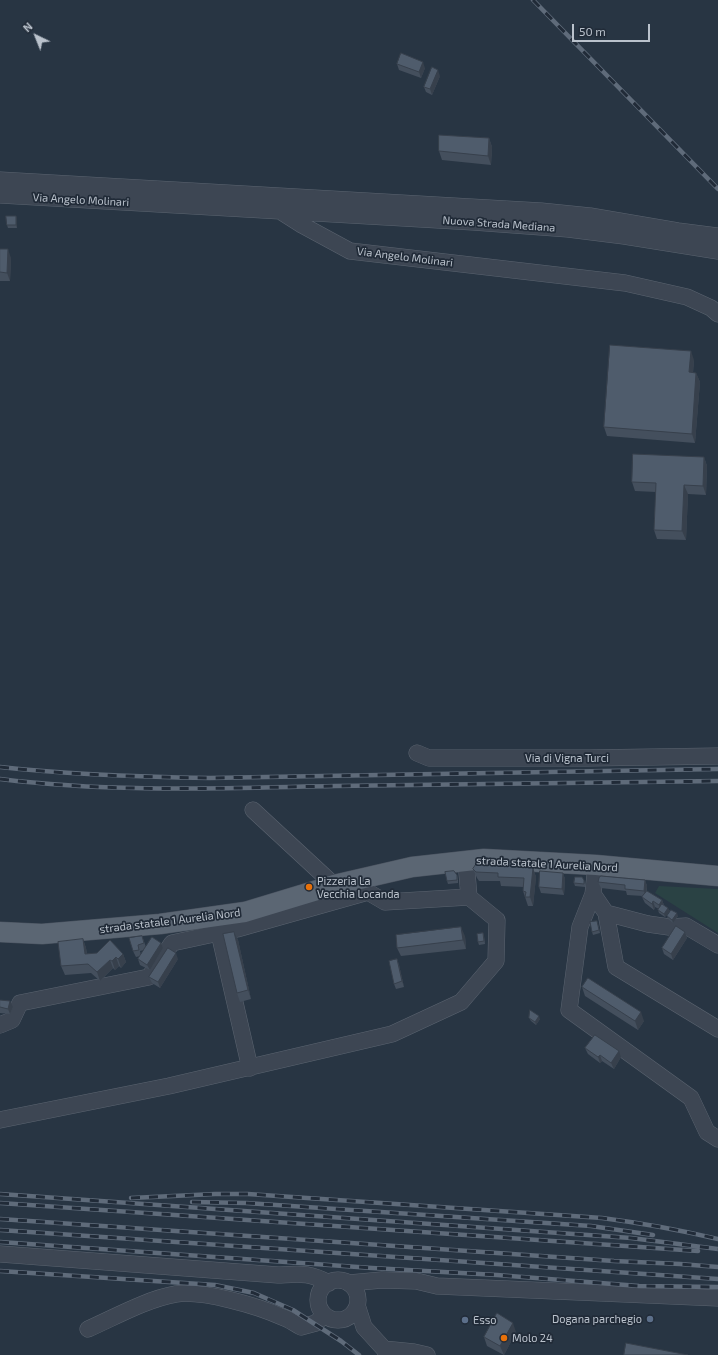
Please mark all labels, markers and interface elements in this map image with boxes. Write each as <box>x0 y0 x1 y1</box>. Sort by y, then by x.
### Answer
north arrow <box>16 16 56 56</box>
scale bar <box>574 16 652 42</box>
text: N <box>20 19 35 34</box>
text: 50 m <box>579 24 606 38</box>
street label: Via Angelo Molinari <box>32 191 130 209</box>
street label: Nuova Strada Mediana <box>442 213 556 235</box>
street label: Via Angelo Molinari <box>356 245 454 269</box>
street label: Via di Vigna Turci <box>525 751 609 765</box>
street label: strada statale 1 Aurelia Nord <box>476 854 618 874</box>
place label: Pizzeria La Vecchia Locanda <box>317 874 399 900</box>
marker: Pizzeria La Vecchia Locanda <box>304 882 314 892</box>
street label: strada statale 1 Aurelia Nord <box>99 906 241 936</box>
place label: Dogana parchegio <box>552 1312 642 1326</box>
place label: Esso <box>473 1313 497 1327</box>
marker: Dogana parchegio <box>645 1314 655 1324</box>
marker: Esso <box>460 1315 470 1325</box>
place label: Molo 24 <box>512 1331 553 1345</box>
marker: Molo 24 <box>499 1333 509 1343</box>

